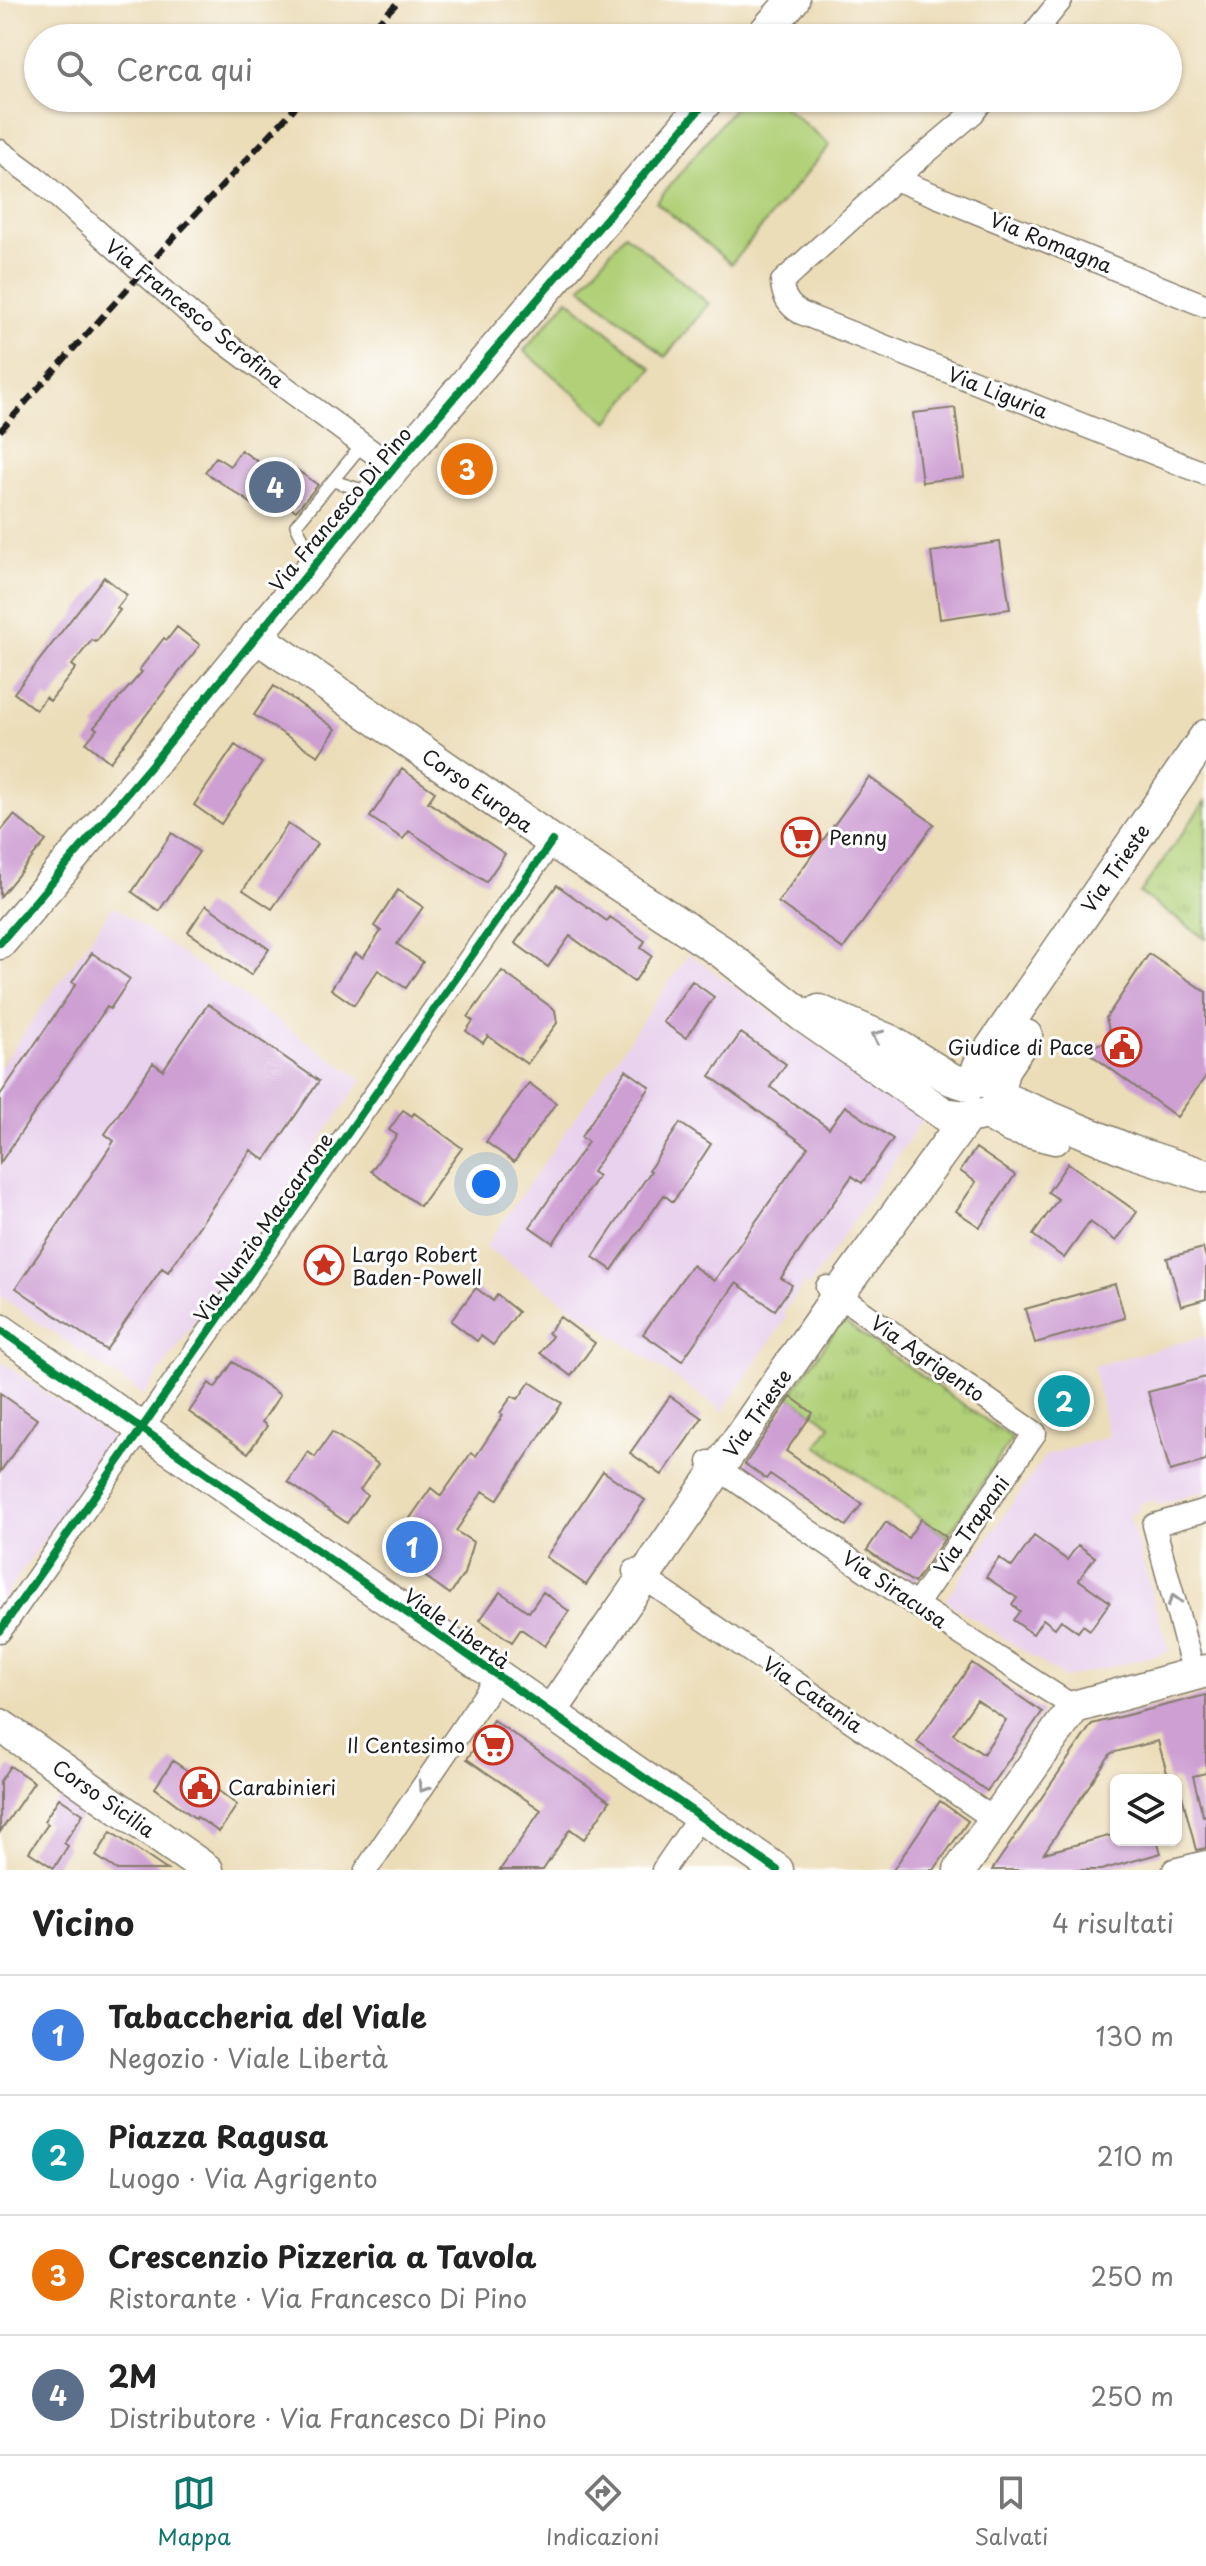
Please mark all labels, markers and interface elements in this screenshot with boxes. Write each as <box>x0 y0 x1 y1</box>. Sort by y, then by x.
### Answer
search box <box>24 24 1182 112</box>
icon: search <box>52 46 96 90</box>
text: Cerca qui <box>116 46 253 91</box>
street label: Via Romagna <box>985 204 1117 280</box>
street label: Via Francesco Scrofina <box>99 231 291 395</box>
street label: Via Liguria <box>943 358 1053 426</box>
street label: Via Francesco Di Pino <box>262 420 418 598</box>
pin: 3 <box>441 439 493 499</box>
pin: 4 <box>249 457 301 517</box>
street label: Corso Europa <box>416 741 540 839</box>
supermarket icon: Penny <box>780 816 822 858</box>
street label: Via Trieste <box>1073 817 1157 919</box>
place label: Penny <box>829 822 887 852</box>
public building icon: Giudice di Pace <box>1101 1026 1143 1068</box>
one-way arrow <box>871 1029 885 1045</box>
place label: Giudice di Pace <box>948 1032 1094 1062</box>
street label: Via Nunzio Maccarrone <box>186 1126 340 1328</box>
your location <box>466 1164 506 1204</box>
place label: Largo Robert Baden-Powell <box>352 1239 482 1292</box>
place icon: Largo Robert Baden-Powell <box>303 1244 345 1286</box>
street label: Via Agrigento <box>865 1307 991 1409</box>
street label: Via Trieste <box>715 1362 799 1464</box>
pin: 2 <box>1038 1371 1090 1431</box>
street label: Via Trapani <box>926 1469 1016 1581</box>
pin: 1 <box>386 1517 438 1577</box>
street label: Via Siracusa <box>836 1543 954 1636</box>
street label: Viale Libertà <box>398 1580 516 1676</box>
one-way arrow <box>1167 1593 1184 1607</box>
street label: Via Catania <box>757 1648 869 1740</box>
supermarket icon: Il Centesimo <box>472 1724 514 1766</box>
place label: Il Centesimo <box>347 1730 465 1760</box>
street label: Corso Sicilia <box>47 1752 162 1845</box>
public building icon: Carabinieri <box>179 1766 221 1808</box>
place label: Carabinieri <box>228 1772 336 1802</box>
map controls <box>1110 1774 1182 1846</box>
button: layers <box>1110 1774 1182 1846</box>
one-way arrow <box>418 1778 433 1793</box>
text: Vicino <box>32 1896 134 1948</box>
text: 4 risultati <box>1052 1903 1174 1942</box>
text: Tabaccheria del Viale <box>108 1993 427 2038</box>
text: 1 <box>52 2016 64 2055</box>
text: 130 m <box>1095 2016 1174 2055</box>
text: Negozio · Viale Libertà <box>108 2038 388 2077</box>
text: Piazza Ragusa <box>108 2113 328 2158</box>
text: 2 <box>49 2136 67 2175</box>
text: 210 m <box>1097 2136 1174 2175</box>
text: Luogo · Via Agrigento <box>108 2158 378 2197</box>
text: Crescenzio Pizzeria a Tavola <box>108 2233 536 2278</box>
text: 3 <box>49 2256 67 2295</box>
text: 250 m <box>1090 2256 1174 2295</box>
text: Ristorante · Via Francesco Di Pino <box>108 2278 527 2317</box>
text: 2M <box>108 2353 157 2398</box>
text: 4 <box>49 2376 67 2415</box>
text: 250 m <box>1090 2376 1174 2415</box>
text: Distributore · Via Francesco Di Pino <box>108 2398 547 2437</box>
tab: Mappa <box>158 2471 231 2552</box>
tab: Indicazioni <box>546 2471 659 2552</box>
tab: Salvati <box>975 2471 1048 2552</box>

